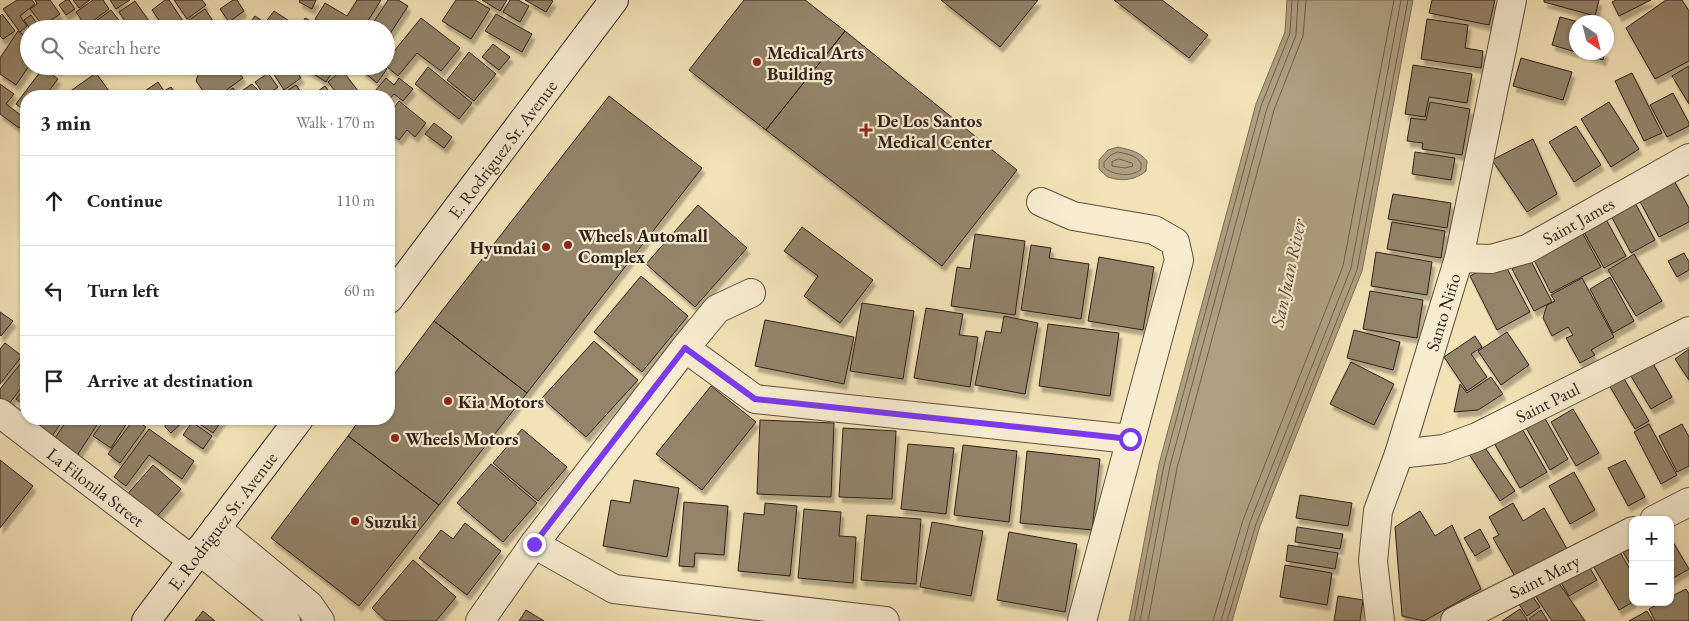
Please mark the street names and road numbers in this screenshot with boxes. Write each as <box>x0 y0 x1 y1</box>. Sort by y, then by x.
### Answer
street label: E. Rodriguez Sr. Avenue <box>442 75 562 223</box>
street label: Saint James <box>1538 191 1618 250</box>
street label: Santo Niño <box>1420 270 1465 354</box>
street label: Saint Paul <box>1511 376 1583 428</box>
street label: La Filonila Street <box>43 442 150 531</box>
street label: E. Rodriguez Sr. Avenue <box>162 447 282 594</box>
street label: Saint Mary <box>1505 548 1583 603</box>

